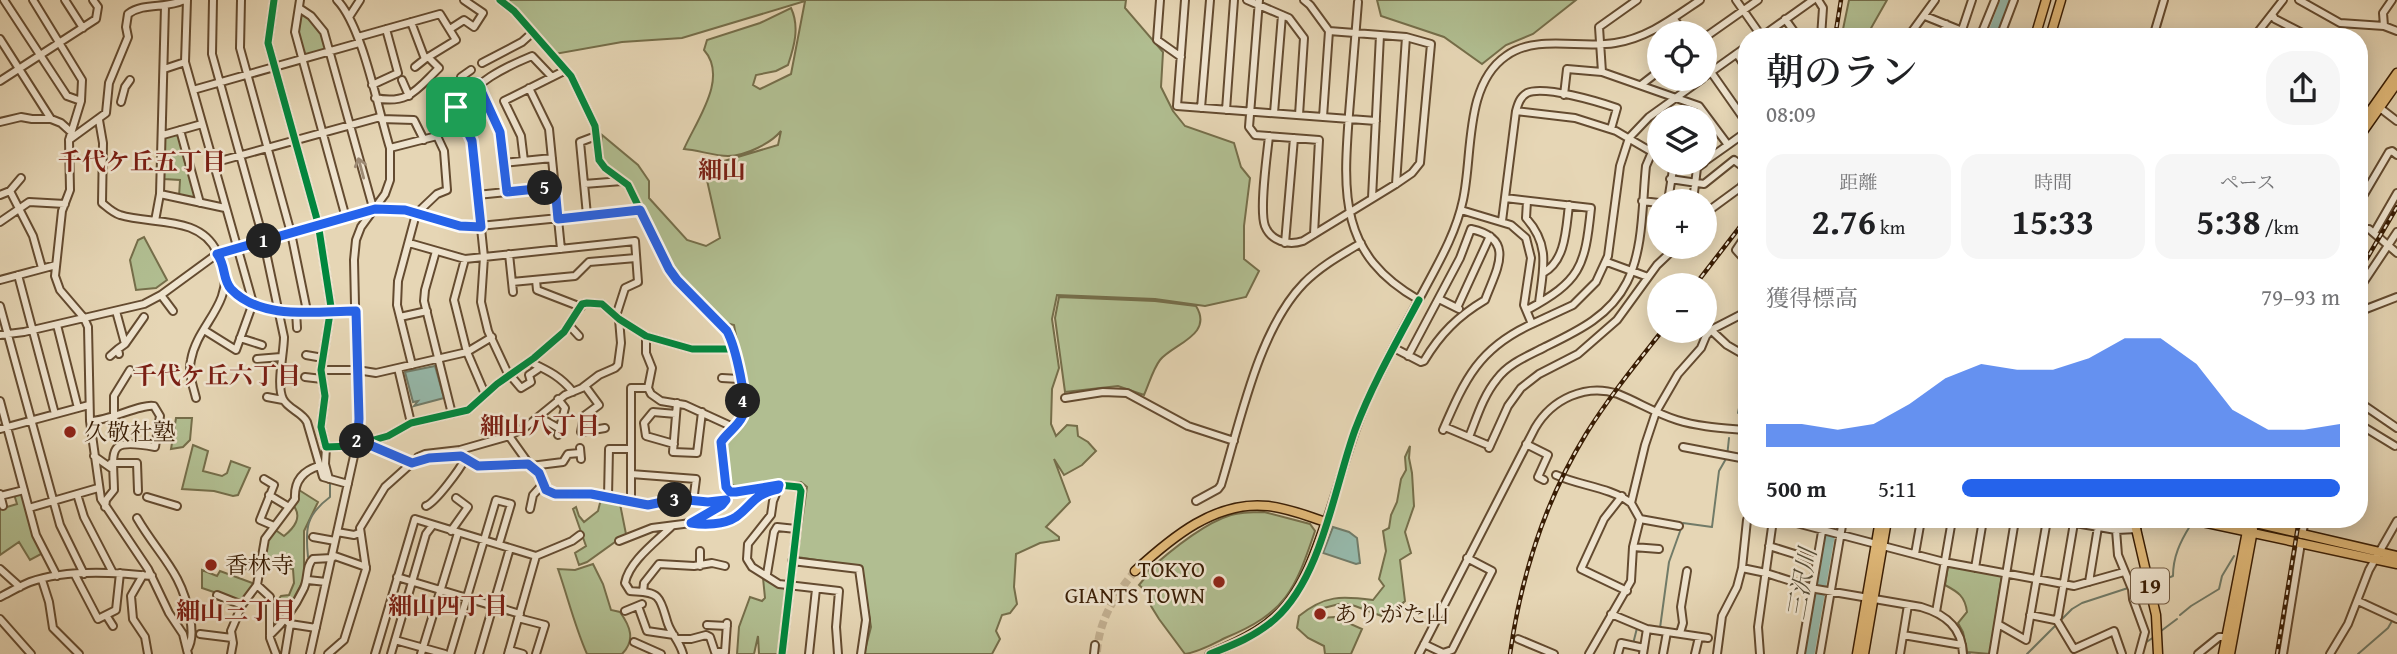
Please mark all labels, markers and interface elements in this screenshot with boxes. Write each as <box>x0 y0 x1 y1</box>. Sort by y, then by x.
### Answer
map controls <box>1647 21 1717 343</box>
button: locate <box>1647 21 1717 91</box>
text: 朝のラン <box>1766 43 1918 99</box>
button: share <box>2266 51 2340 125</box>
pin <box>426 77 486 137</box>
icon: arrive <box>437 88 475 126</box>
text: 08:09 <box>1766 97 1816 130</box>
button: layers <box>1647 105 1717 175</box>
district label: 千代ケ丘五丁目 <box>58 144 226 179</box>
district label: 細山 <box>698 152 746 187</box>
one-way arrow <box>354 157 367 179</box>
text: 距離 <box>1839 168 1877 196</box>
text: 時間 <box>2034 168 2072 196</box>
text: ペース <box>2220 168 2276 196</box>
pin: 5 <box>528 170 562 206</box>
text: 5 <box>540 173 549 201</box>
button: + <box>1647 189 1717 259</box>
text: 2.76 <box>1812 196 1876 247</box>
text: 15:33 <box>2012 196 2094 247</box>
text: 5:38 <box>2196 196 2261 247</box>
text: km <box>1876 213 1905 241</box>
text: /km <box>2261 213 2299 241</box>
pin: 1 <box>246 224 282 258</box>
text: 1 <box>259 226 268 254</box>
button: − <box>1647 273 1717 343</box>
text: 79–93 m <box>2261 280 2340 313</box>
text: 獲得標高 <box>1766 281 1858 314</box>
district label: 千代ケ丘六丁目 <box>133 358 301 393</box>
pin: 4 <box>726 384 760 418</box>
text: 4 <box>738 386 747 414</box>
district label: 細山八丁目 <box>480 408 600 443</box>
place label: 久敬社塾 <box>84 415 176 448</box>
marker: 久敬社塾 <box>62 424 78 440</box>
pin: 2 <box>340 424 374 458</box>
text: 2 <box>352 426 361 454</box>
text: 500 m <box>1766 472 1827 505</box>
text: 5:11 <box>1878 472 1917 505</box>
pin: 3 <box>658 482 692 518</box>
text: 3 <box>670 485 679 513</box>
water label: 三沢川 <box>1778 542 1826 622</box>
place label: 香林寺 <box>225 548 294 581</box>
place label: TOKYO GIANTS TOWN <box>1065 552 1205 611</box>
marker: 香林寺 <box>203 557 219 573</box>
road number: 19 <box>2131 568 2169 604</box>
marker: TOKYO GIANTS TOWN <box>1211 574 1227 590</box>
district label: 細山四丁目 <box>388 588 508 623</box>
district label: 細山三丁目 <box>176 593 296 628</box>
place label: ありがた山 <box>1334 597 1449 630</box>
marker: ありがた山 <box>1312 606 1328 622</box>

